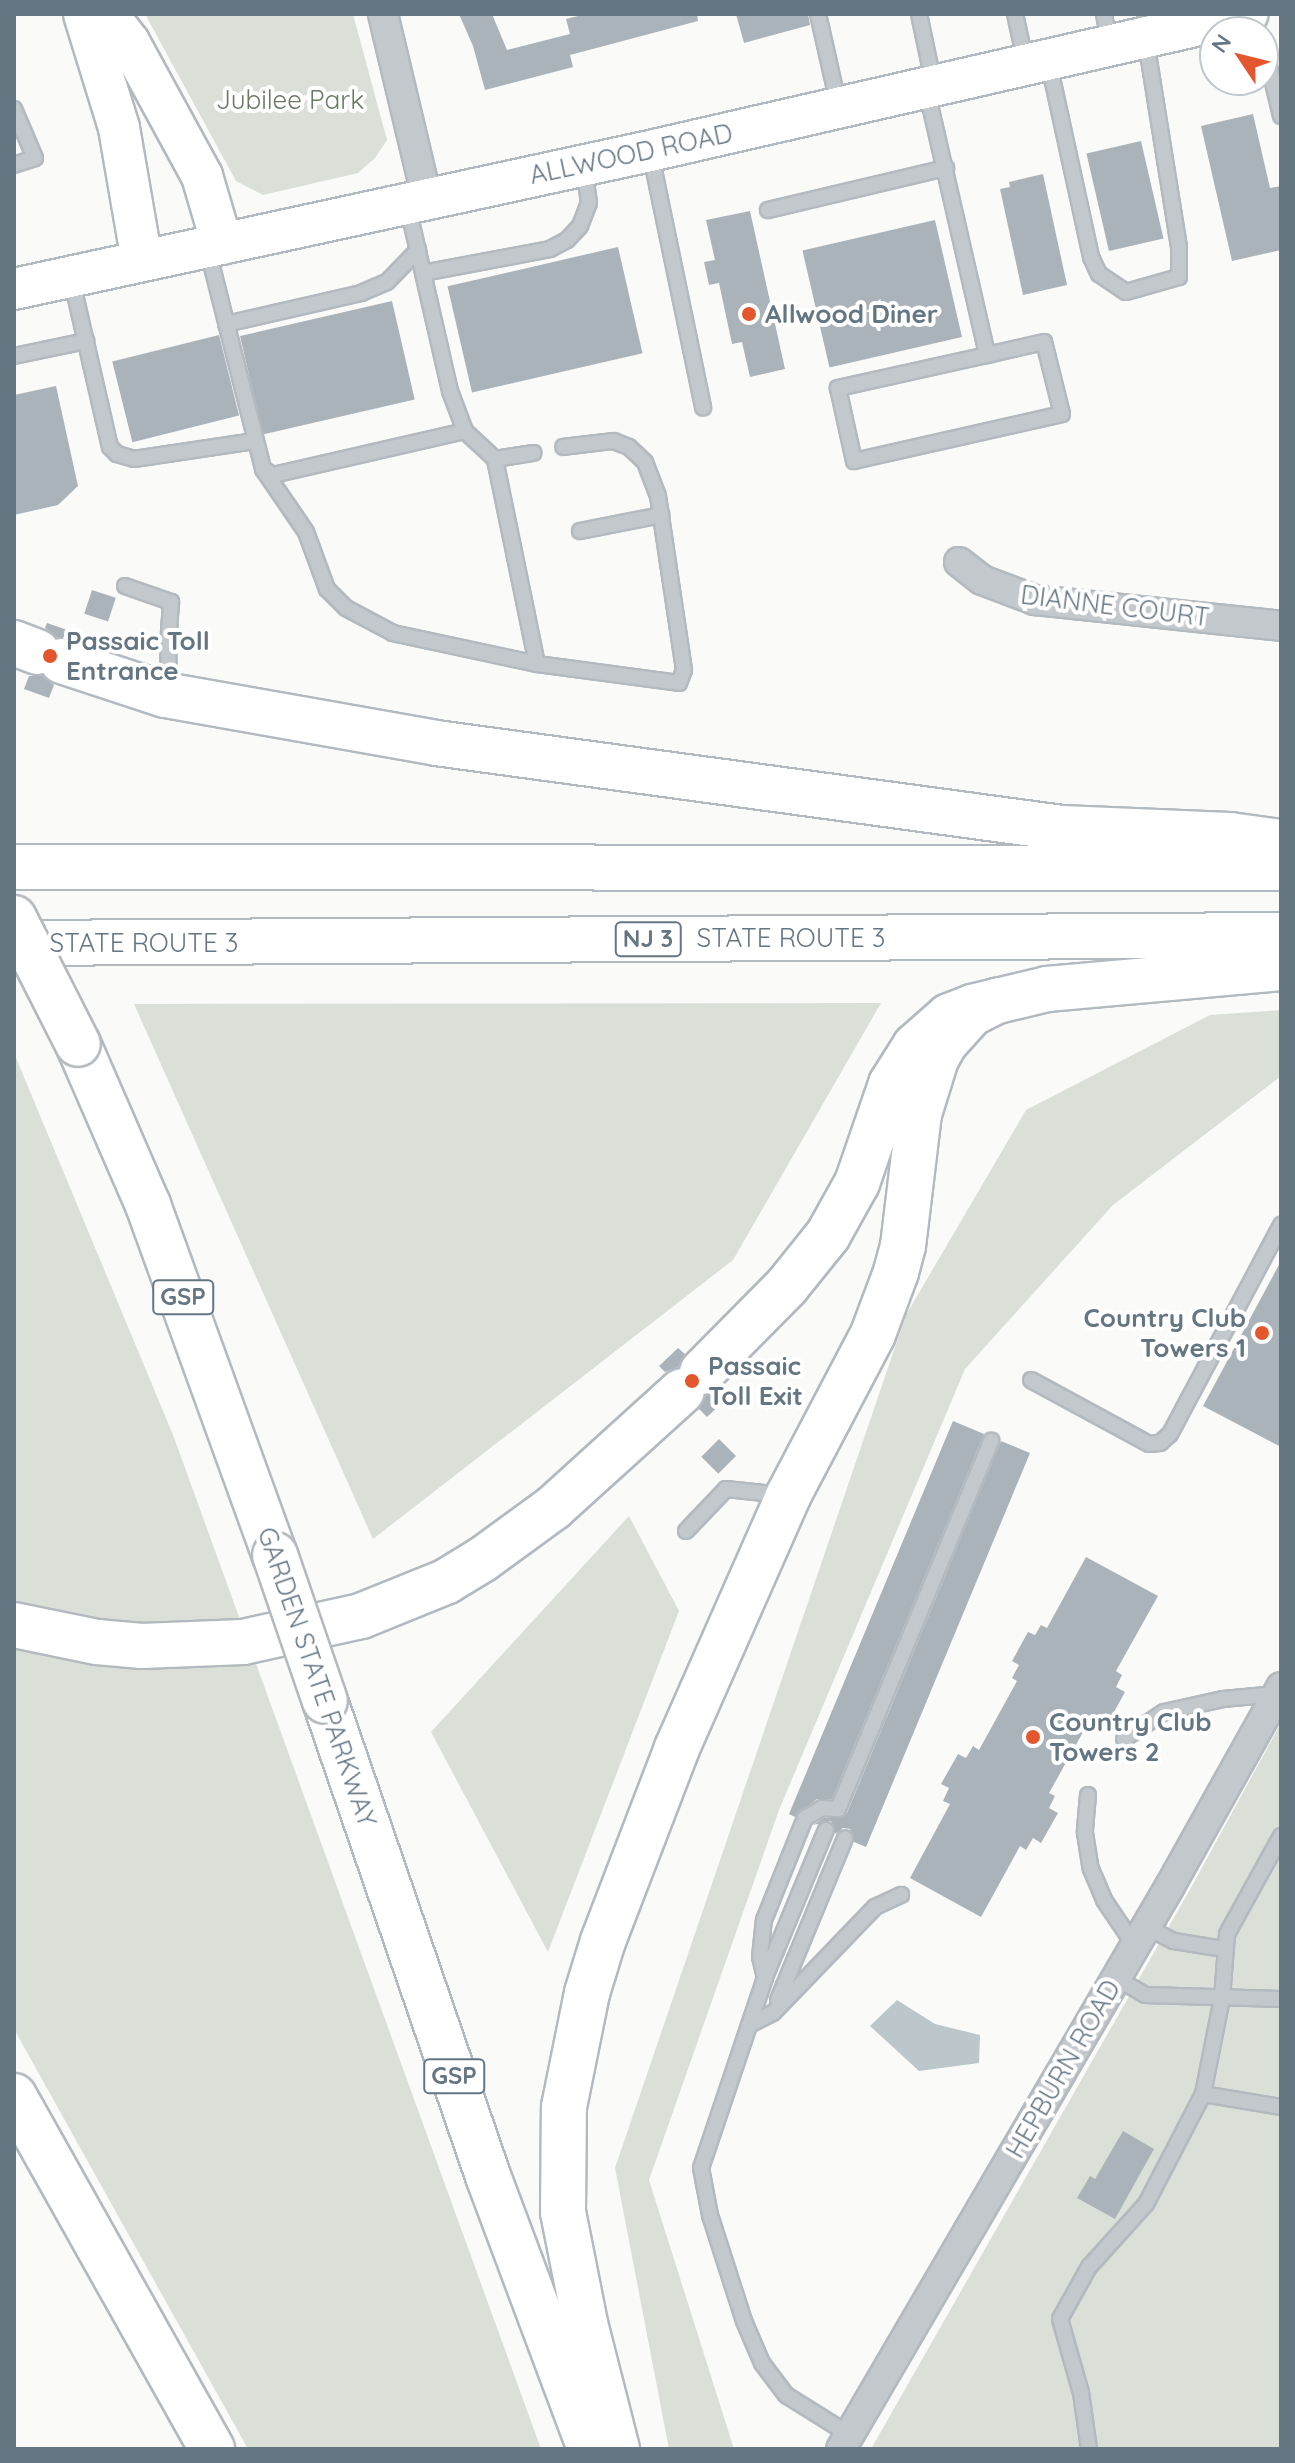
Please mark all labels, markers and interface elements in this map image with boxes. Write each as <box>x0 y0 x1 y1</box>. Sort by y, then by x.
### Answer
north arrow <box>1199 16 1279 96</box>
text: N <box>1205 29 1237 58</box>
park label: Jubilee Park <box>216 84 364 116</box>
street label: ALLWOOD ROAD <box>527 117 735 191</box>
place label: Allwood Diner <box>765 298 938 330</box>
marker: Allwood Diner <box>740 305 758 323</box>
street label: DIANNE COURT <box>1019 579 1211 633</box>
place label: Passaic Toll Entrance <box>66 625 210 686</box>
marker: Passaic Toll Entrance <box>41 647 59 665</box>
road number: NJ 3 <box>614 919 682 959</box>
street label: STATE ROUTE 3 <box>697 922 885 954</box>
street label: STATE ROUTE 3 <box>50 927 238 959</box>
road number: GSP <box>151 1277 215 1317</box>
place label: Country Club Towers 1 <box>1083 1302 1246 1364</box>
marker: Country Club Towers 1 <box>1253 1324 1271 1342</box>
place label: Passaic Toll Exit <box>708 1350 803 1412</box>
marker: Passaic Toll Exit <box>683 1372 701 1390</box>
street label: GARDEN STATE PARKWAY <box>251 1523 383 1831</box>
place label: Country Club Towers 2 <box>1049 1706 1212 1768</box>
marker: Country Club Towers 2 <box>1024 1728 1042 1746</box>
street label: HEPBURN ROAD <box>999 1974 1127 2164</box>
road number: GSP <box>422 2056 486 2096</box>

